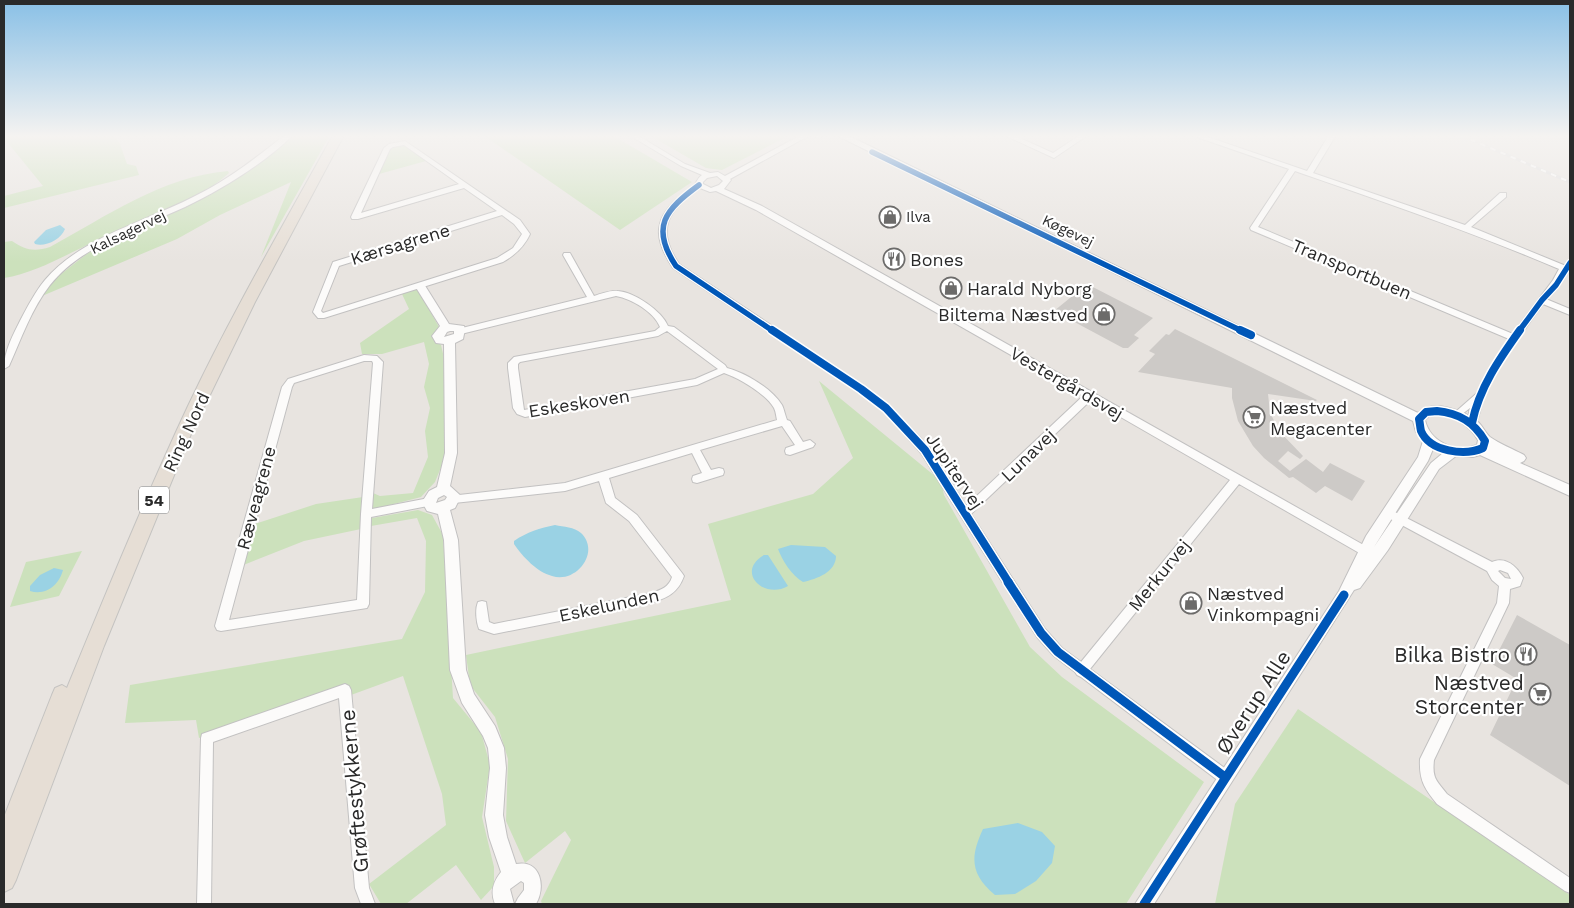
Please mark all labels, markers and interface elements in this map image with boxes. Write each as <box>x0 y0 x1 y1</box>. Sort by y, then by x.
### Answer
shop icon: Ilva <box>878 205 902 229</box>
street label: Kalsagervej <box>87 206 169 258</box>
place label: Ilva <box>906 208 931 226</box>
street label: Køgevej <box>1039 211 1097 251</box>
street label: Kærsagrene <box>348 219 452 269</box>
street label: Transportbuen <box>1289 234 1415 304</box>
restaurant icon: Bones <box>882 247 906 271</box>
place label: Bones <box>910 249 964 270</box>
shop icon: Harald Nyborg <box>939 276 963 300</box>
place label: Harald Nyborg <box>967 278 1092 299</box>
shop icon: Biltema Næstved <box>1092 302 1116 326</box>
place label: Biltema Næstved <box>938 304 1088 325</box>
street label: Vestergårdsvej <box>1007 342 1127 424</box>
street label: Eskeskoven <box>527 385 631 421</box>
street label: Ring Nord <box>158 389 214 475</box>
place label: Næstved Megacenter <box>1270 397 1372 439</box>
supermarket icon: Næstved Megacenter <box>1242 405 1266 429</box>
street label: Lunavej <box>997 424 1059 486</box>
street label: Jupitervej <box>922 429 988 513</box>
street label: Ræveagrene <box>232 444 280 552</box>
road number: 54 <box>139 486 169 514</box>
street label: Merkurvej <box>1124 535 1194 615</box>
place label: Næstved Vinkompagni <box>1207 583 1319 625</box>
street label: Eskelunden <box>557 584 661 626</box>
shop icon: Næstved Vinkompagni <box>1179 591 1203 615</box>
place label: Bilka Bistro <box>1394 642 1510 667</box>
restaurant icon: Bilka Bistro <box>1514 642 1538 666</box>
street label: Øverup Alle <box>1210 645 1296 759</box>
place label: Næstved Storcenter <box>1415 670 1524 719</box>
supermarket icon: Næstved Storcenter <box>1528 682 1552 706</box>
street label: Grøftestykkerne <box>334 708 374 874</box>

